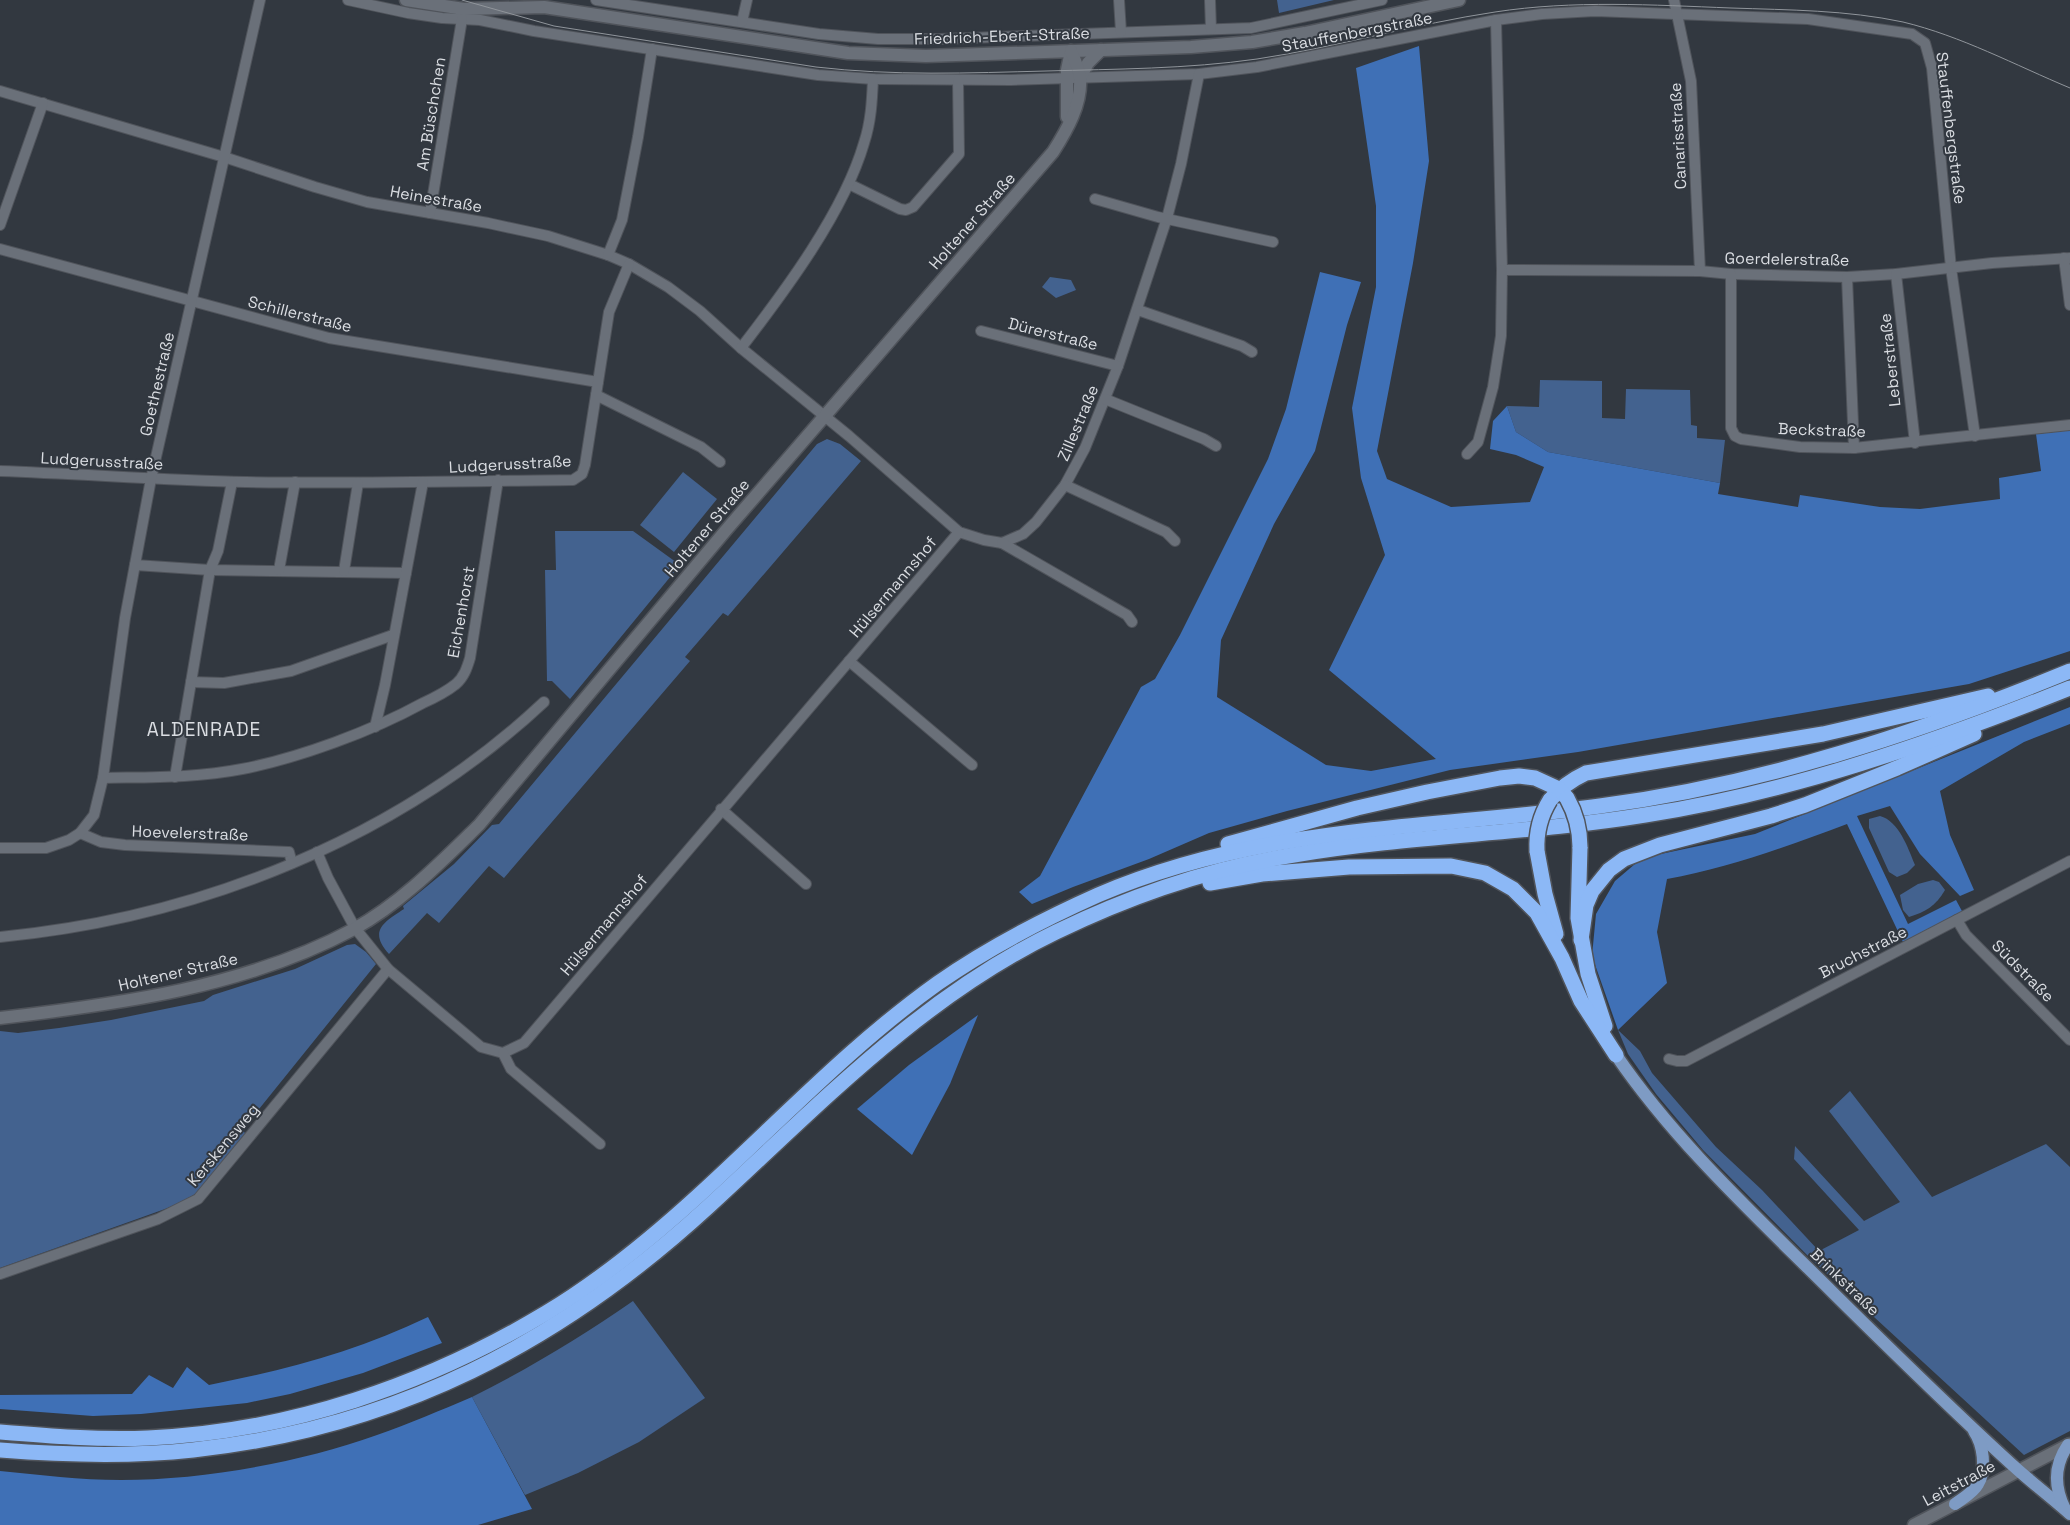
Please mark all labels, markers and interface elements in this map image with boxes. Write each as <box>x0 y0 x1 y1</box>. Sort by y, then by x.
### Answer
street label: Stauffenbergstraße <box>1280 7 1434 57</box>
street label: Friedrich-Ebert-Straße <box>914 22 1090 50</box>
street label: Stauffenbergstraße <box>1931 51 1971 205</box>
street label: Am Büschchen <box>412 56 450 172</box>
street label: Canarisstraße <box>1665 82 1691 190</box>
street label: Holtener Straße <box>924 168 1020 274</box>
street label: Heinestraße <box>388 181 484 217</box>
street label: Goerdelerstraße <box>1724 247 1850 271</box>
street label: Schillerstraße <box>246 291 354 337</box>
street label: Leberstraße <box>1875 312 1905 408</box>
street label: Dürerstraße <box>1006 313 1100 355</box>
street label: Goethestraße <box>135 330 179 438</box>
street label: Zillestraße <box>1053 382 1103 464</box>
street label: Beckstraße <box>1778 418 1866 442</box>
street label: Ludgerusstraße <box>40 447 164 475</box>
street label: Ludgerusstraße <box>448 450 572 478</box>
street label: Holtener Straße <box>660 475 754 581</box>
street label: Hülsermannshof <box>845 532 941 642</box>
street label: Eichenhorst <box>443 564 479 660</box>
district label: ALDENRADE <box>147 717 261 742</box>
street label: Hoevelerstraße <box>131 820 249 846</box>
street label: Hülsermannshof <box>556 870 652 980</box>
street label: Bruchstraße <box>1816 921 1910 983</box>
street label: Südstraße <box>1987 935 2059 1007</box>
street label: Holtener Straße <box>116 948 240 996</box>
street label: Kerskensweg <box>182 1099 264 1191</box>
street label: Brinkstraße <box>1806 1244 1884 1320</box>
street label: Leitstraße <box>1919 1455 1999 1511</box>

